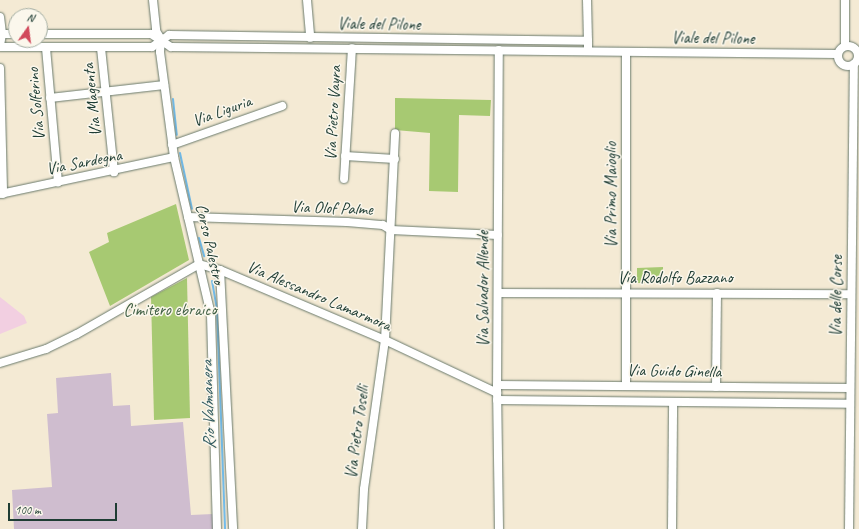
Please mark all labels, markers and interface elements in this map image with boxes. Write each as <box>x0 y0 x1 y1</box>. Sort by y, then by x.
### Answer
north arrow <box>8 8 48 48</box>
text: N <box>26 10 36 25</box>
street label: Viale del Pilone <box>337 13 421 35</box>
street label: Viale del Pilone <box>671 27 755 49</box>
street label: Via Magenta <box>78 62 106 138</box>
street label: Via Pietro Vayra <box>320 65 346 161</box>
street label: Via Solferino <box>23 67 49 141</box>
street label: Via Liguria <box>189 91 255 131</box>
street label: Via Primo Maioglio <box>601 141 621 249</box>
street label: Via Sardegna <box>44 145 124 179</box>
street label: Via Olof Palme <box>290 196 374 220</box>
street label: Corso Palestro <box>191 201 229 287</box>
street label: Via Salvador Allende <box>473 231 493 347</box>
street label: Via delle Corse <box>825 255 847 337</box>
street label: Via Alessandro Lamarmora <box>244 256 394 336</box>
street label: Via Rodolfo Bazzano <box>617 268 733 288</box>
park label: Cimitero ebraico <box>124 300 216 320</box>
water label: Rio Valmanera <box>196 360 220 450</box>
street label: Via Guido Ginella <box>627 360 721 382</box>
street label: Via Pietro Toselli <box>340 384 374 480</box>
scale bar <box>10 495 119 521</box>
text: 100 m <box>15 502 41 518</box>

